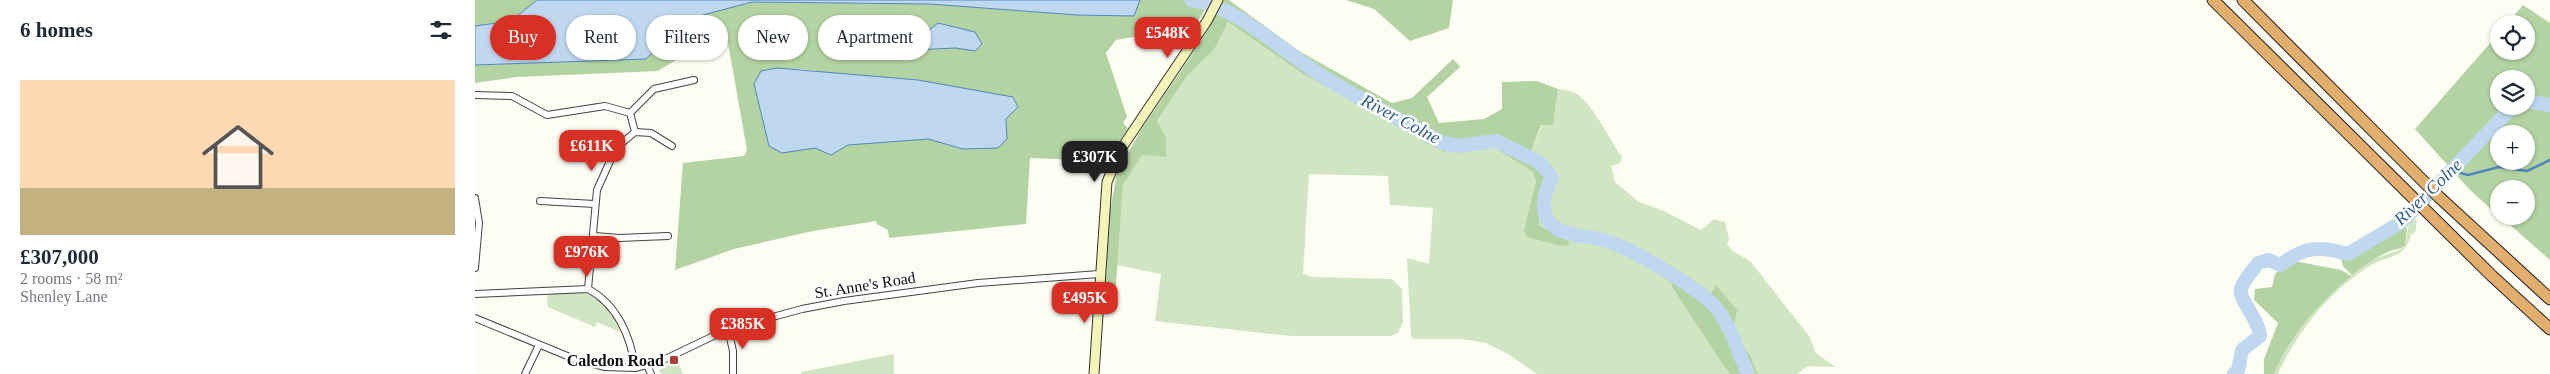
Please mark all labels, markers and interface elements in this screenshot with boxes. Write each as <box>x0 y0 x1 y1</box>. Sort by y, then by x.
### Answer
chip: Buy <box>490 15 556 60</box>
chip: Rent <box>566 15 636 60</box>
chip: Filters <box>646 15 728 60</box>
chip: New <box>738 15 808 60</box>
chip: Apartment <box>818 15 931 60</box>
map controls <box>2490 15 2535 225</box>
button: locate <box>2490 15 2535 60</box>
icon: filters <box>427 16 455 44</box>
pin: £548K <box>1133 17 1203 59</box>
text: 6 homes <box>20 18 93 42</box>
text: £548K <box>1146 24 1190 41</box>
button: layers <box>2490 70 2535 115</box>
water label: River Colne <box>1357 89 1444 148</box>
icon: home <box>193 112 283 202</box>
button: + <box>2490 125 2535 170</box>
pin: £611K <box>557 130 627 172</box>
text: £611K <box>570 137 614 154</box>
pin: £307K <box>1060 140 1130 183</box>
text: £307K <box>1073 148 1117 165</box>
water label: River Colne <box>2389 155 2466 230</box>
button: − <box>2490 180 2535 225</box>
pin: £976K <box>552 236 622 278</box>
text: £976K <box>565 243 609 260</box>
text: £307,000 <box>20 245 99 269</box>
street label: St. Anne's Road <box>813 269 917 301</box>
text: 2 rooms · 58 m² <box>20 270 123 287</box>
pin: £495K <box>1050 282 1120 324</box>
text: Shenley Lane <box>20 288 108 305</box>
text: £495K <box>1063 289 1107 306</box>
pin: £385K <box>708 308 778 350</box>
text: £385K <box>721 315 765 332</box>
place label: Caledon Road <box>567 352 664 369</box>
marker: Caledon Road <box>668 354 680 366</box>

